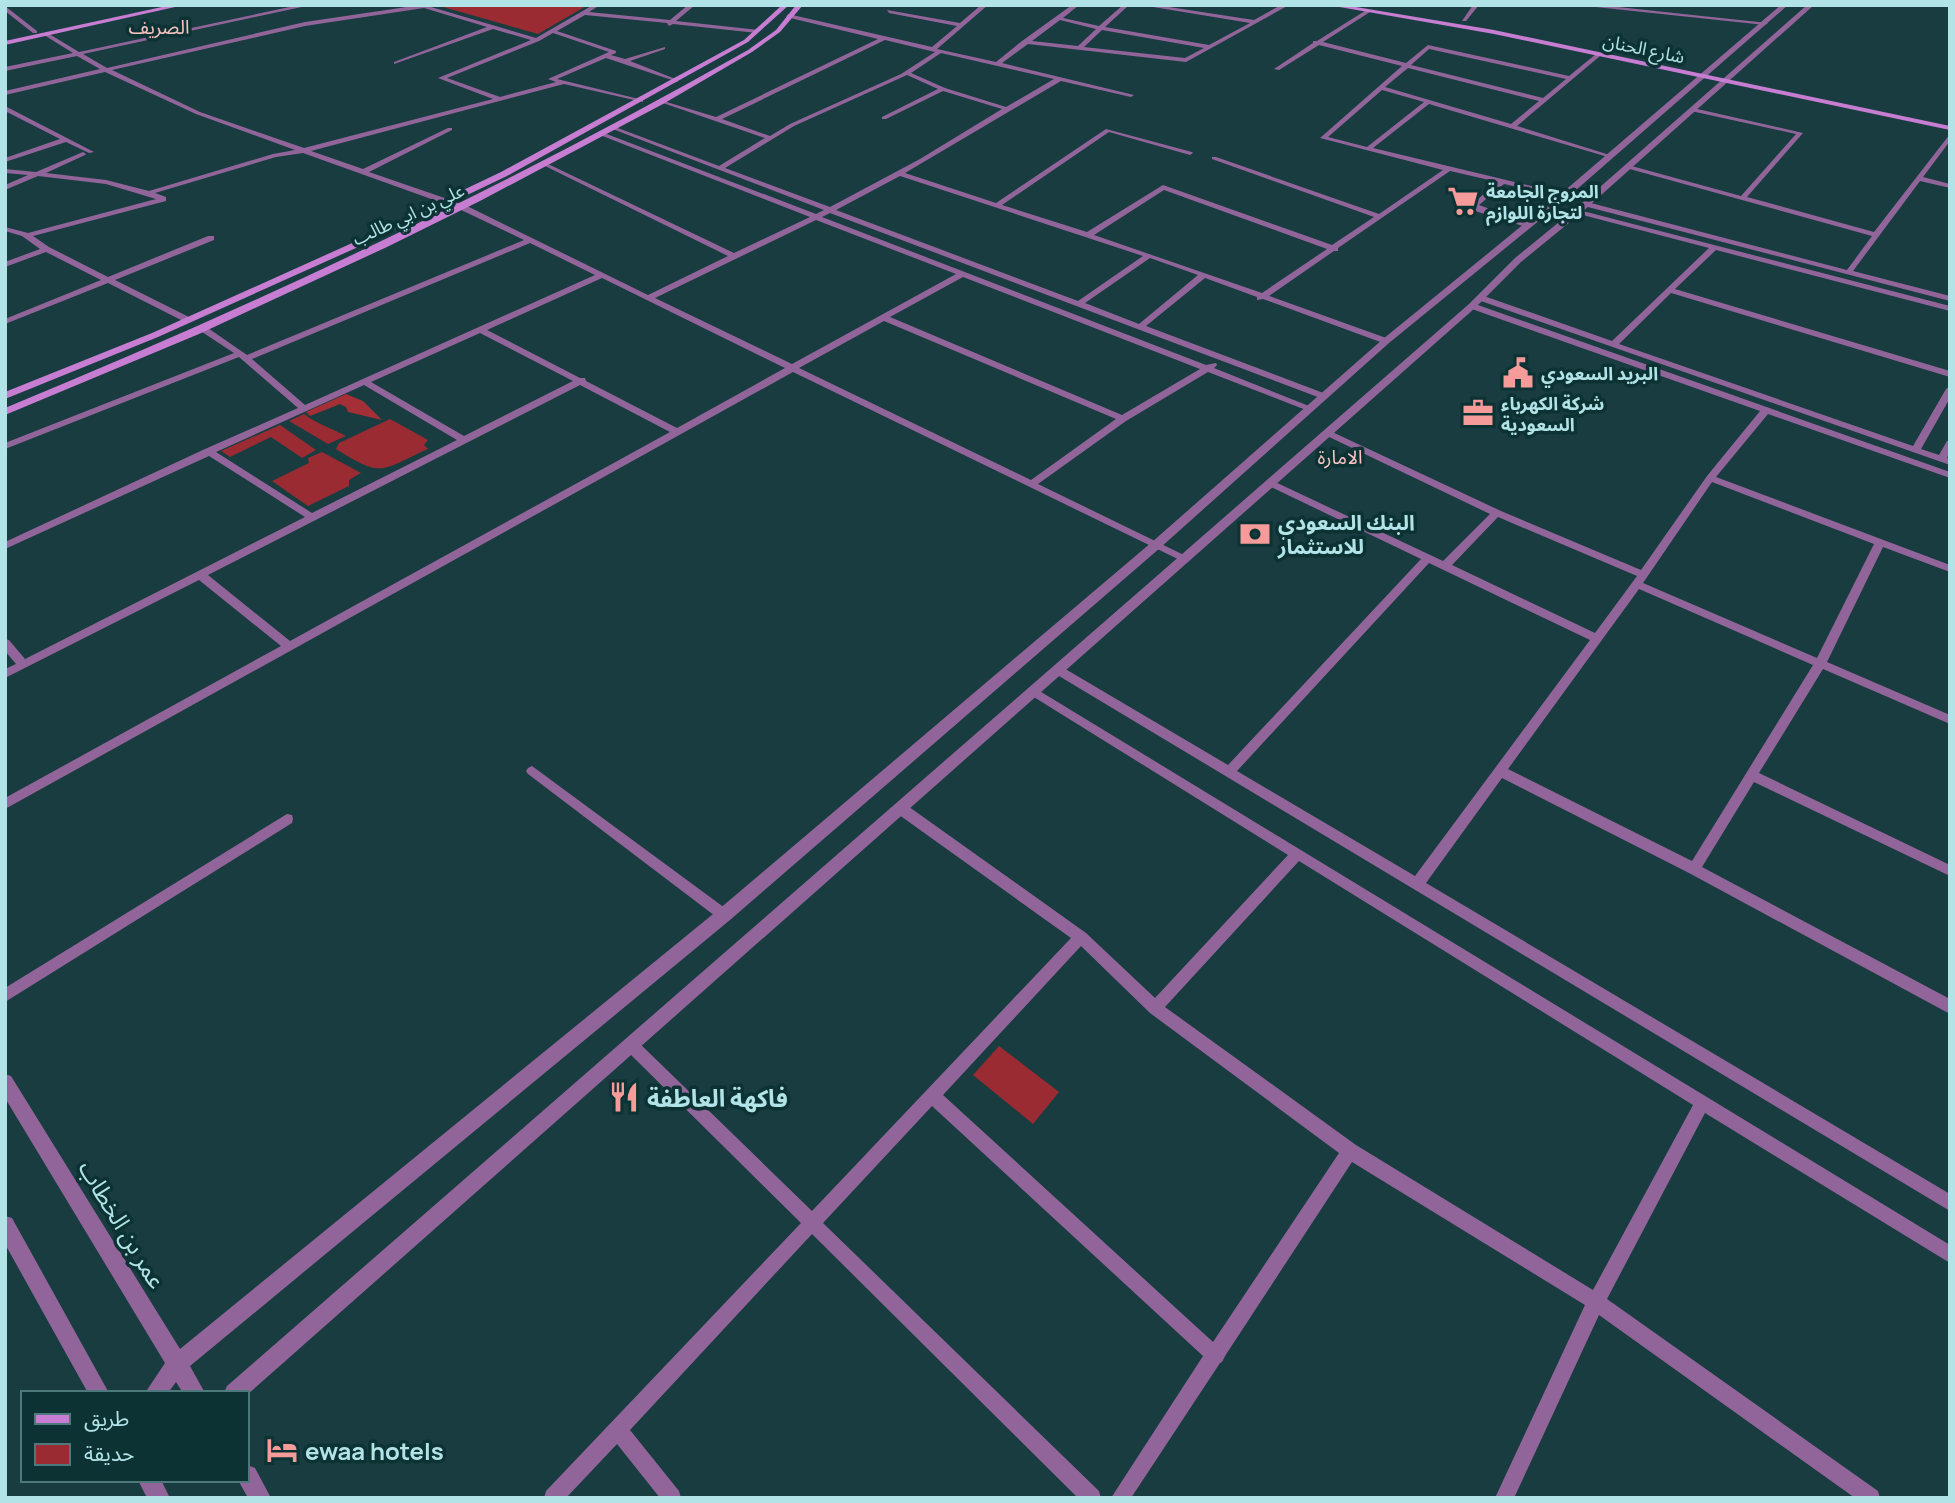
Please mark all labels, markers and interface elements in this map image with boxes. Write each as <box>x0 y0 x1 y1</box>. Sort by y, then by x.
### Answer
district label: الصريف <box>129 14 190 40</box>
street label: شارع الحنان <box>1600 28 1687 71</box>
street label: علي بن ابي طالب <box>348 178 469 252</box>
place label: المروج الجامعة لتجارة اللوازم <box>1486 179 1599 226</box>
supermarket icon: المروج الجامعة لتجارة اللوازم <box>1446 184 1480 218</box>
public building icon: البريد السعودي <box>1501 356 1535 390</box>
place label: البريد السعودي <box>1541 361 1658 388</box>
place label: شركة الكهرباء السعودية <box>1501 391 1604 436</box>
office icon: شركة الكهرباء السعودية <box>1461 396 1495 430</box>
district label: الامارة <box>1318 444 1363 470</box>
place label: البنك السعودي للاستثمار <box>1277 508 1415 560</box>
bank icon: البنك السعودي للاستثمار <box>1238 517 1272 551</box>
restaurant icon: فاكهة العاطفة <box>607 1080 641 1114</box>
place label: فاكهة العاطفة <box>647 1081 788 1114</box>
street label: عمر بن الخطاب <box>72 1154 174 1294</box>
legend <box>21 1391 248 1482</box>
text: طريق <box>84 1404 129 1432</box>
hotel icon: ewaa hotels <box>265 1433 299 1467</box>
place label: ewaa hotels <box>305 1434 444 1467</box>
text: حديقة <box>84 1439 134 1467</box>

